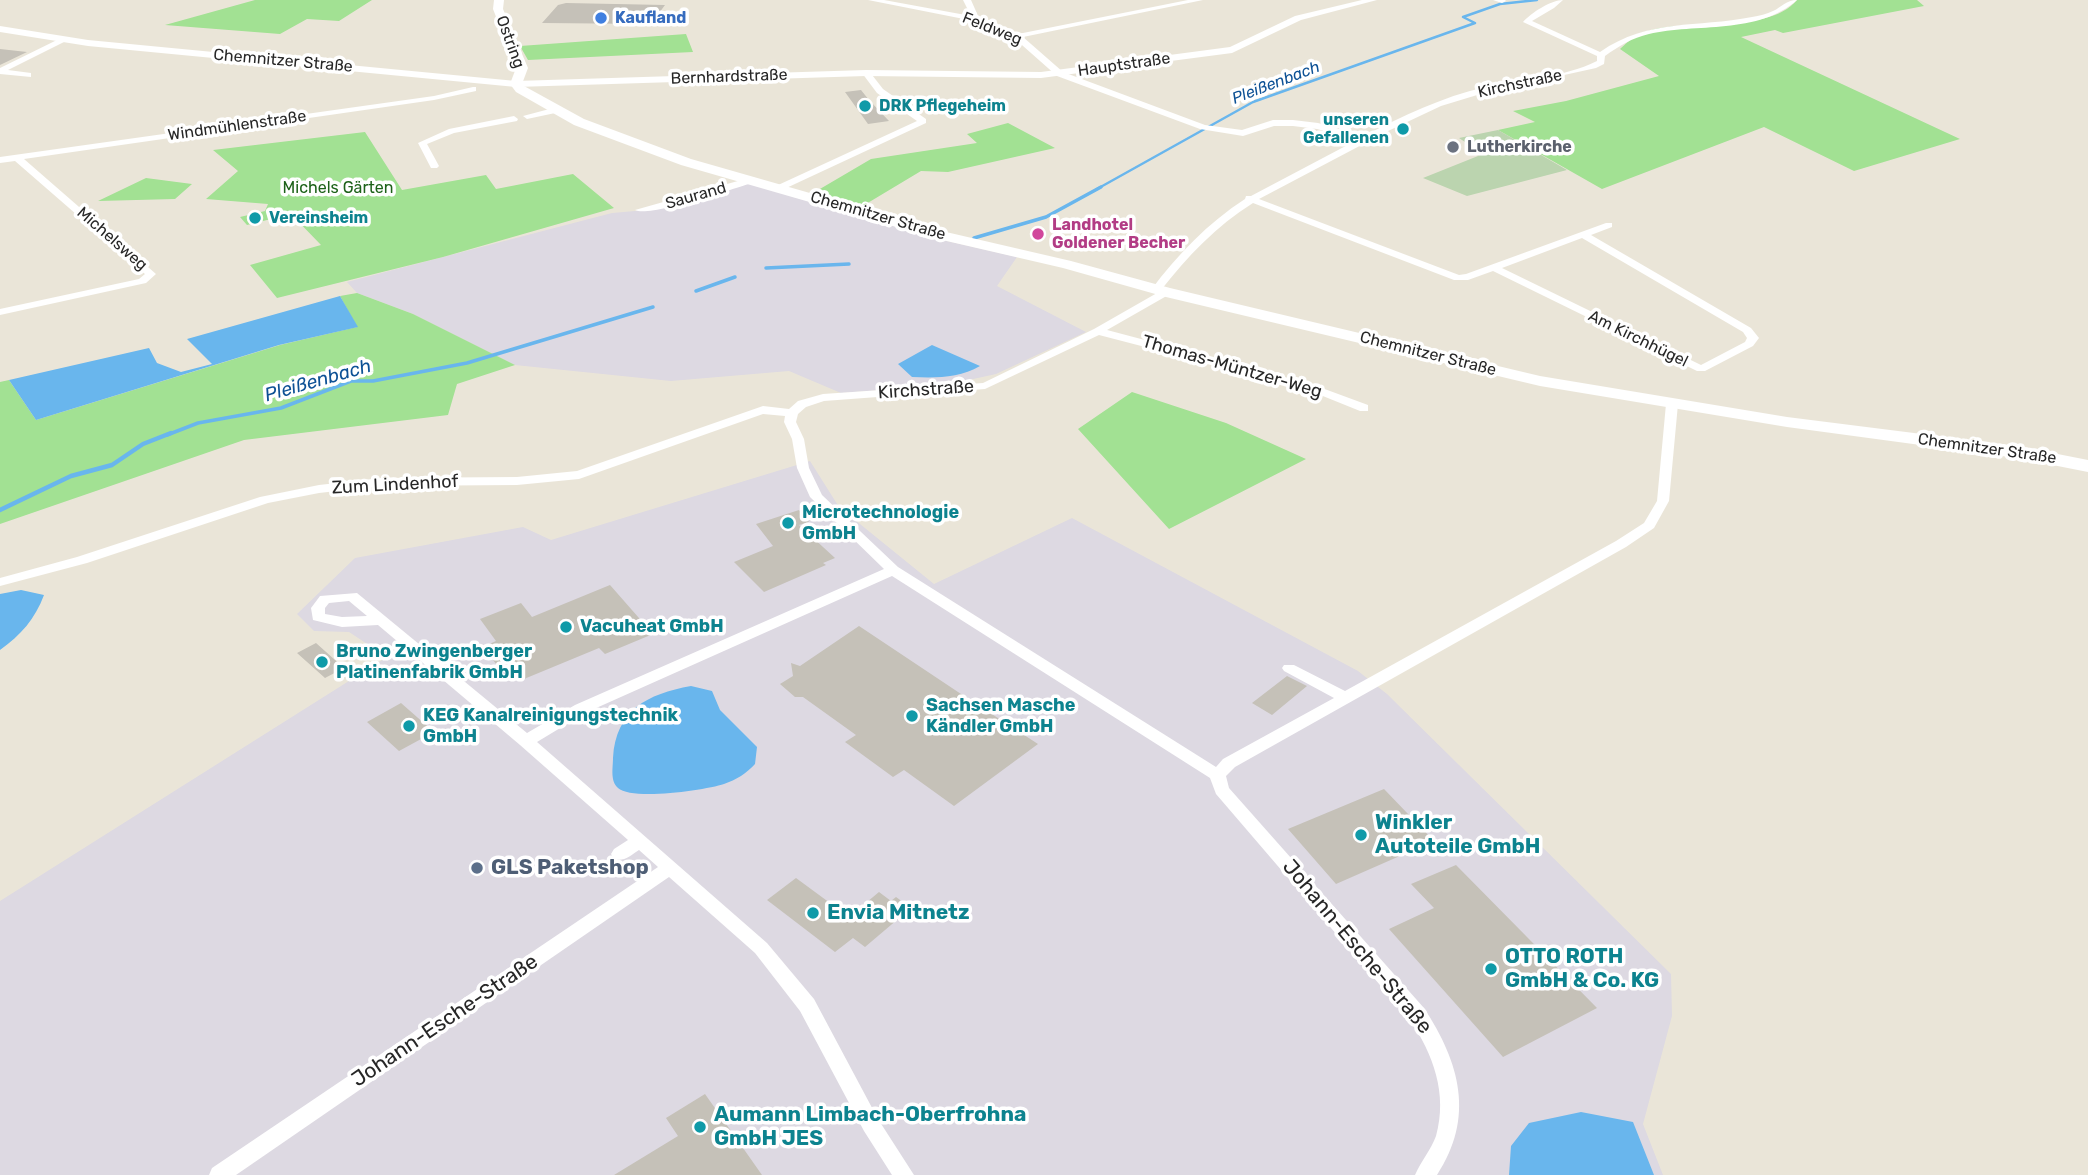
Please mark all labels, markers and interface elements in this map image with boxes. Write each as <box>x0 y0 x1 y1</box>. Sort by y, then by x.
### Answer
place label: Kaufland <box>615 8 686 28</box>
street label: Feldweg <box>959 8 1025 50</box>
marker: Kaufland <box>593 10 609 26</box>
street label: Ostring <box>492 13 528 71</box>
street label: Chemnitzer Straße <box>213 45 353 77</box>
street label: Hauptstraße <box>1077 49 1171 81</box>
water label: Pleißenbach <box>1229 57 1323 109</box>
street label: Bernhardstraße <box>670 65 788 89</box>
street label: Kirchstraße <box>1476 66 1564 102</box>
place label: DRK Pflegeheim <box>879 96 1006 116</box>
marker: DRK Pflegeheim <box>857 98 873 114</box>
street label: Windmühlenstraße <box>167 107 307 145</box>
place label: unseren Gefallenen <box>1303 110 1389 148</box>
marker: unseren Gefallenen <box>1395 121 1411 137</box>
place label: Lutherkirche <box>1467 137 1572 157</box>
marker: Lutherkirche <box>1445 139 1461 155</box>
park label: Michels Gärten <box>283 178 393 198</box>
street label: Saurand <box>663 178 729 214</box>
street label: Chemnitzer Straße <box>808 188 948 244</box>
street label: Michelsweg <box>73 203 151 275</box>
place label: Vereinsheim <box>269 208 368 228</box>
marker: Vereinsheim <box>247 210 263 226</box>
place label: Landhotel Goldener Becher <box>1052 215 1185 253</box>
marker: Landhotel Goldener Becher <box>1030 226 1046 242</box>
street label: Am Kirchhügel <box>1585 307 1691 371</box>
street label: Chemnitzer Straße <box>1358 328 1498 380</box>
street label: Thomas-Müntzer-Weg <box>1139 331 1325 403</box>
water label: Pleißenbach <box>262 355 374 407</box>
street label: Kirchstraße <box>877 376 975 404</box>
street label: Chemnitzer Straße <box>1916 430 2058 468</box>
street label: Zum Lindenhof <box>331 471 459 499</box>
place label: Microtechnologie GmbH <box>802 502 959 544</box>
marker: Microtechnologie GmbH <box>780 515 796 531</box>
place label: Vacuheat GmbH <box>580 616 724 638</box>
marker: Vacuheat GmbH <box>558 619 574 635</box>
place label: Bruno Zwingenberger Platinenfabrik GmbH <box>336 641 532 684</box>
marker: Bruno Zwingenberger Platinenfabrik GmbH <box>314 654 330 670</box>
place label: Sachsen Masche Kändler GmbH <box>926 695 1075 738</box>
place label: KEG Kanalreinigungstechnik GmbH <box>423 705 678 748</box>
marker: Sachsen Masche Kändler GmbH <box>904 708 920 724</box>
marker: KEG Kanalreinigungstechnik GmbH <box>401 718 417 734</box>
place label: Winkler Autoteile GmbH <box>1375 810 1540 860</box>
marker: Winkler Autoteile GmbH <box>1353 827 1369 843</box>
place label: GLS Paketshop <box>491 855 649 881</box>
street label: Johann-Esche-Straße <box>1277 855 1437 1039</box>
marker: GLS Paketshop <box>469 860 485 876</box>
place label: Envia Mitnetz <box>827 900 970 926</box>
marker: Envia Mitnetz <box>805 905 821 921</box>
place label: OTTO ROTH GmbH & Co. KG <box>1505 944 1659 994</box>
street label: Johann-Esche-Straße <box>347 949 543 1093</box>
marker: OTTO ROTH GmbH & Co. KG <box>1483 961 1499 977</box>
place label: Aumann Limbach-Oberfrohna GmbH JES <box>714 1102 1026 1152</box>
marker: Aumann Limbach-Oberfrohna GmbH JES <box>692 1119 708 1135</box>

